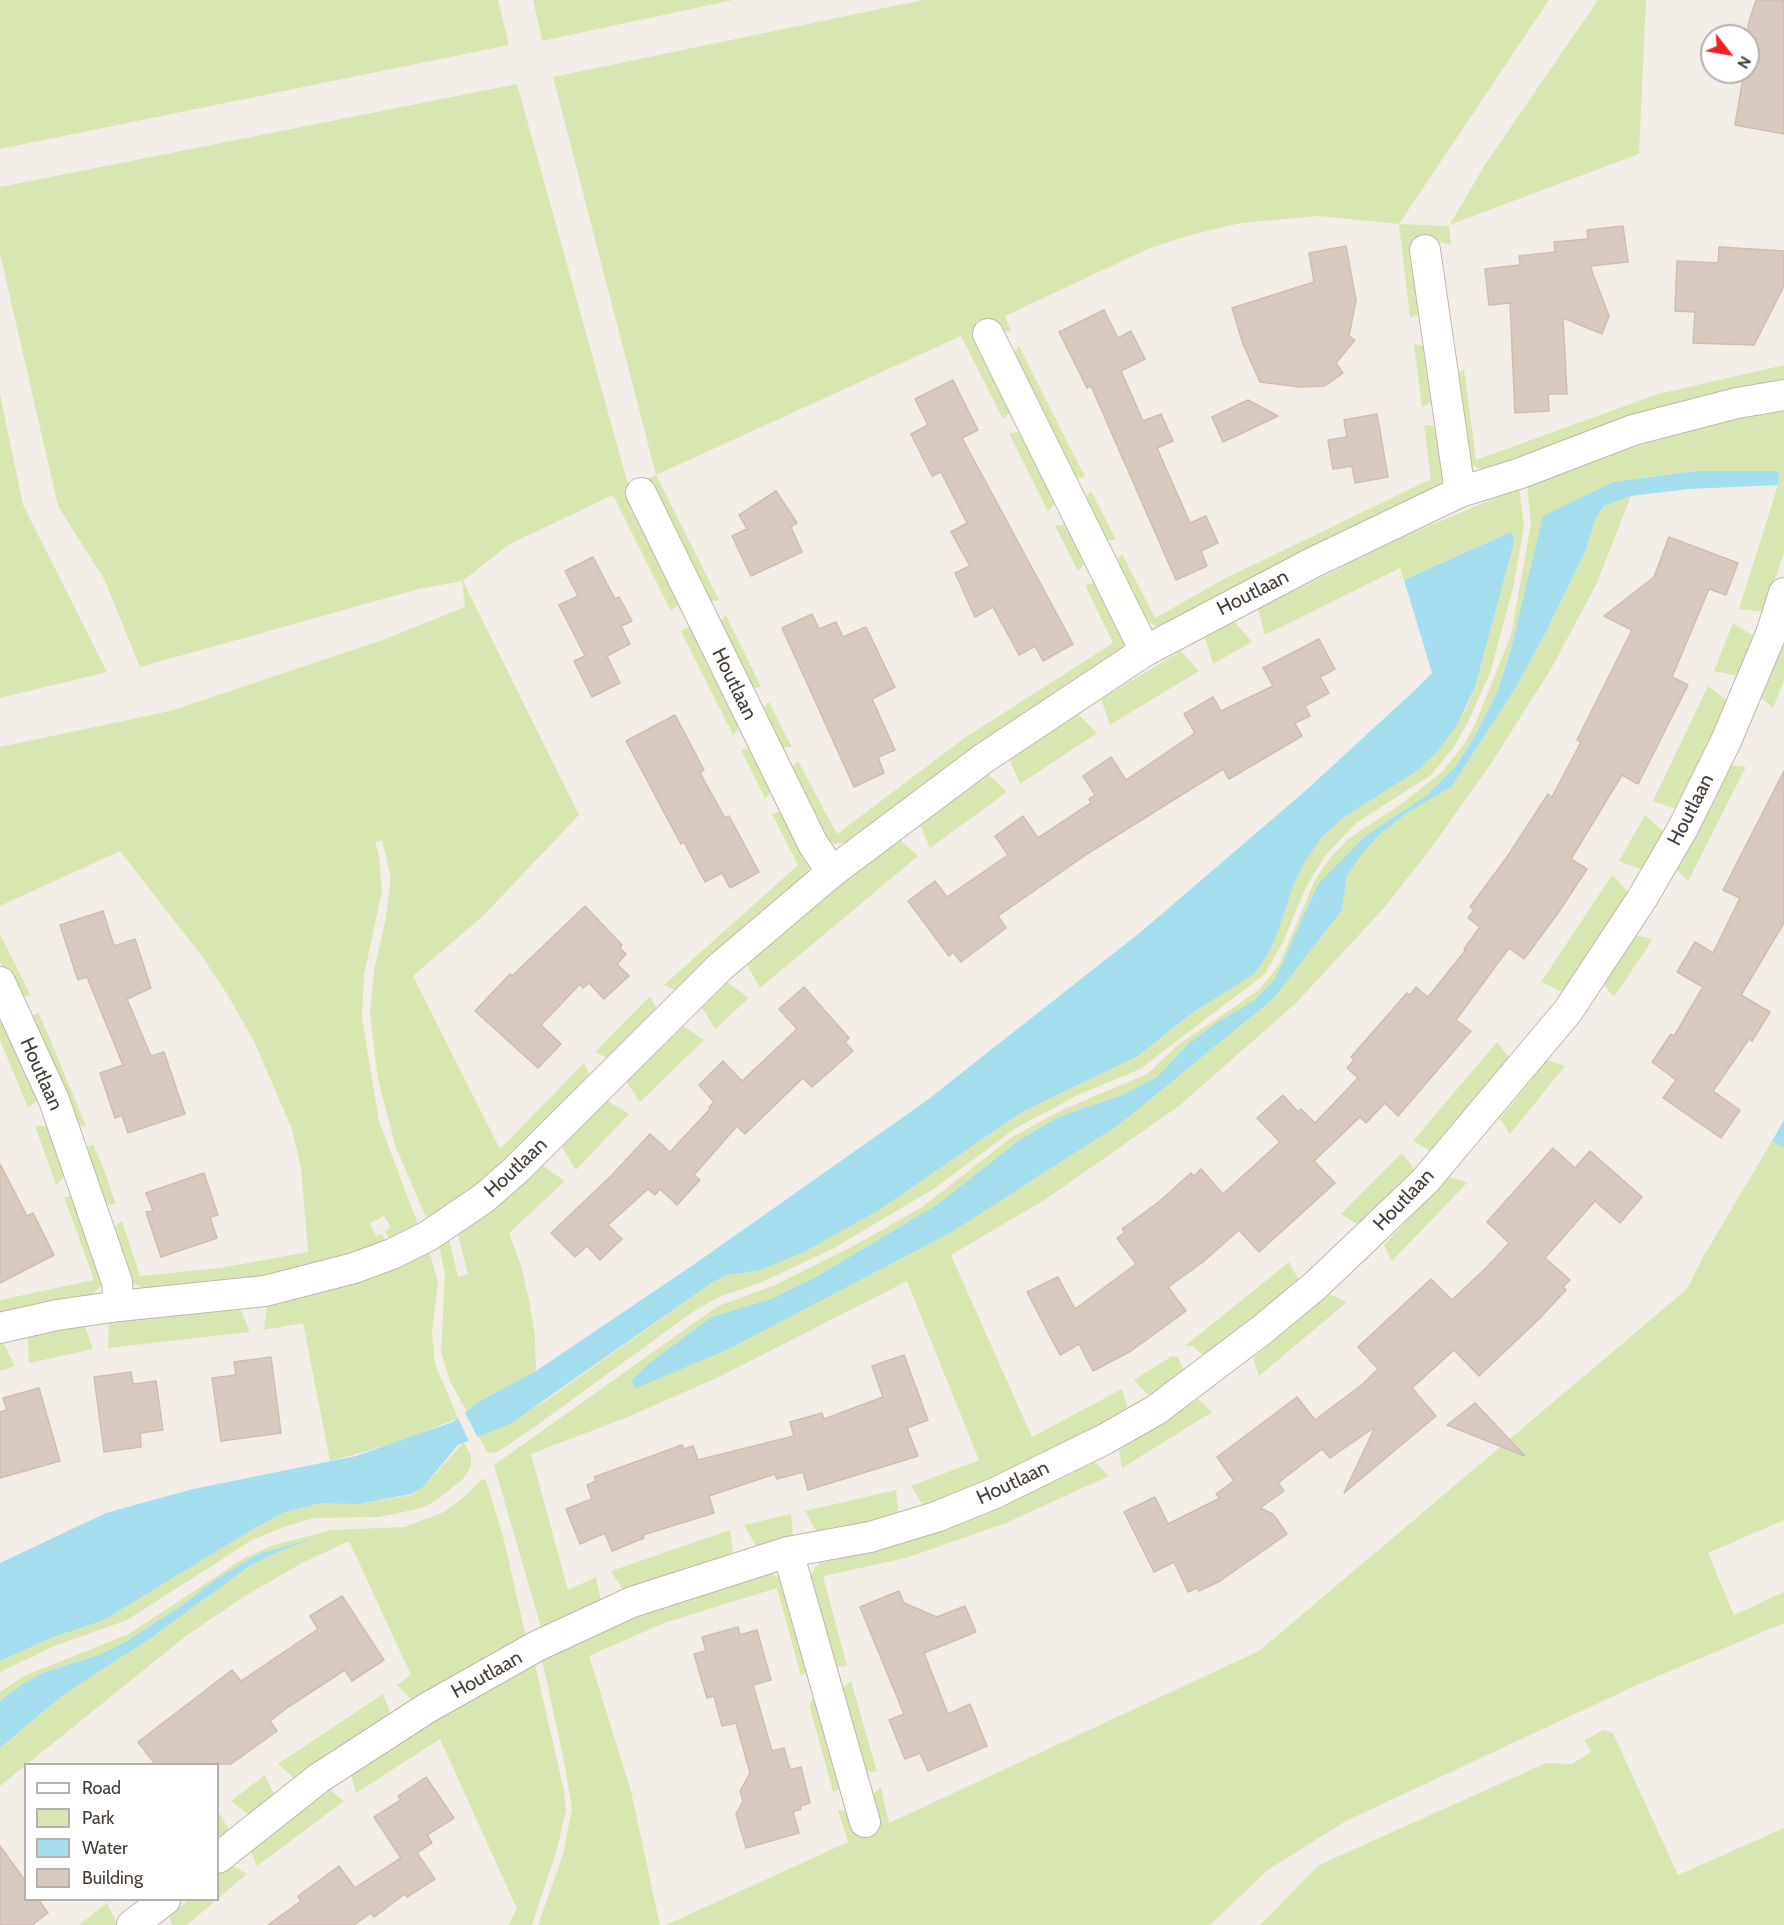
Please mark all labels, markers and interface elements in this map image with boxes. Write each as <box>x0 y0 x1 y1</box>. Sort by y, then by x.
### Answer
north arrow <box>1700 24 1760 84</box>
text: N <box>1733 53 1755 72</box>
street label: Houtlaan <box>1213 565 1293 621</box>
street label: Houtlaan <box>706 644 762 724</box>
street label: Houtlaan <box>1663 770 1719 850</box>
street label: Houtlaan <box>14 1034 68 1114</box>
street label: Houtlaan <box>480 1133 552 1203</box>
street label: Houtlaan <box>1369 1164 1439 1236</box>
street label: Houtlaan <box>973 1456 1053 1510</box>
street label: Houtlaan <box>447 1646 527 1704</box>
legend <box>24 1763 219 1901</box>
text: Road <box>82 1777 121 1799</box>
text: Park <box>82 1807 114 1829</box>
text: Water <box>82 1837 128 1859</box>
text: Building <box>82 1867 143 1889</box>

